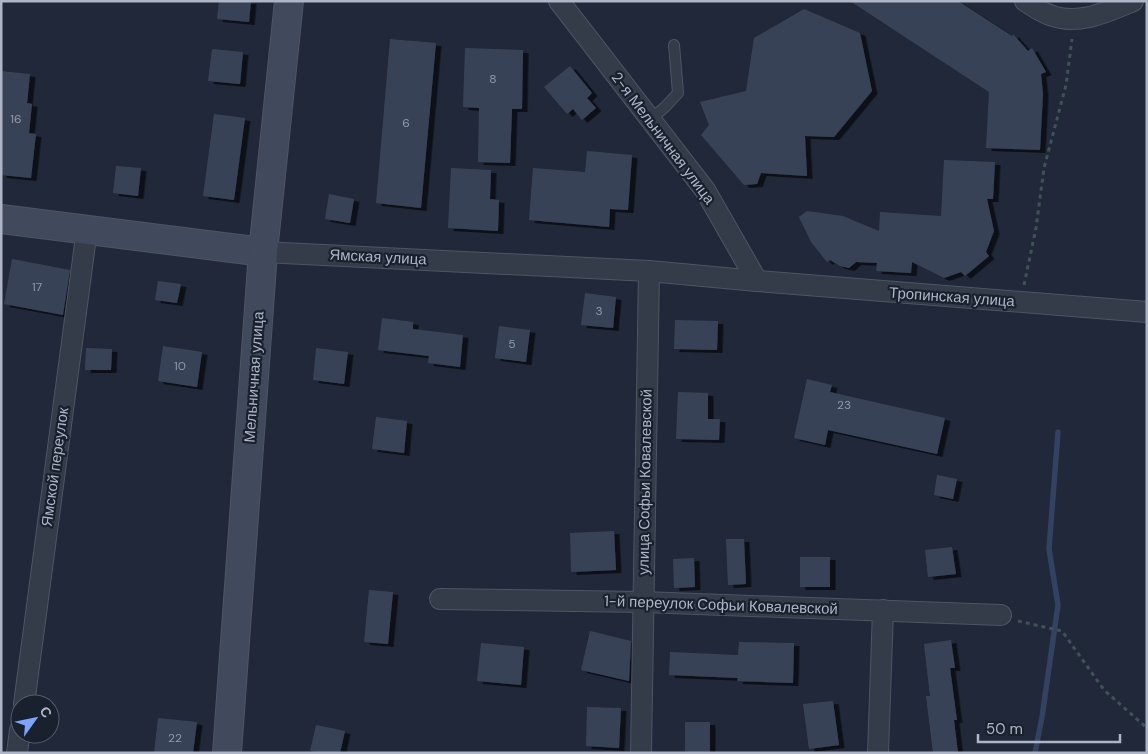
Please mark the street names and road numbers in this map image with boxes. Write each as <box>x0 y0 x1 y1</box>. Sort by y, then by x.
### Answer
street label: 2-я Мельничная улица <box>607 68 720 209</box>
street label: Ямская улица <box>329 244 428 270</box>
street label: Тропинская улица <box>889 283 1016 311</box>
street label: Мельничная улица <box>239 310 269 443</box>
street label: улица Софьи Ковалевской <box>633 389 657 575</box>
street label: Ямской переулок <box>37 406 73 528</box>
street label: 1-й переулок Софьи Ковалевской <box>604 591 838 619</box>

